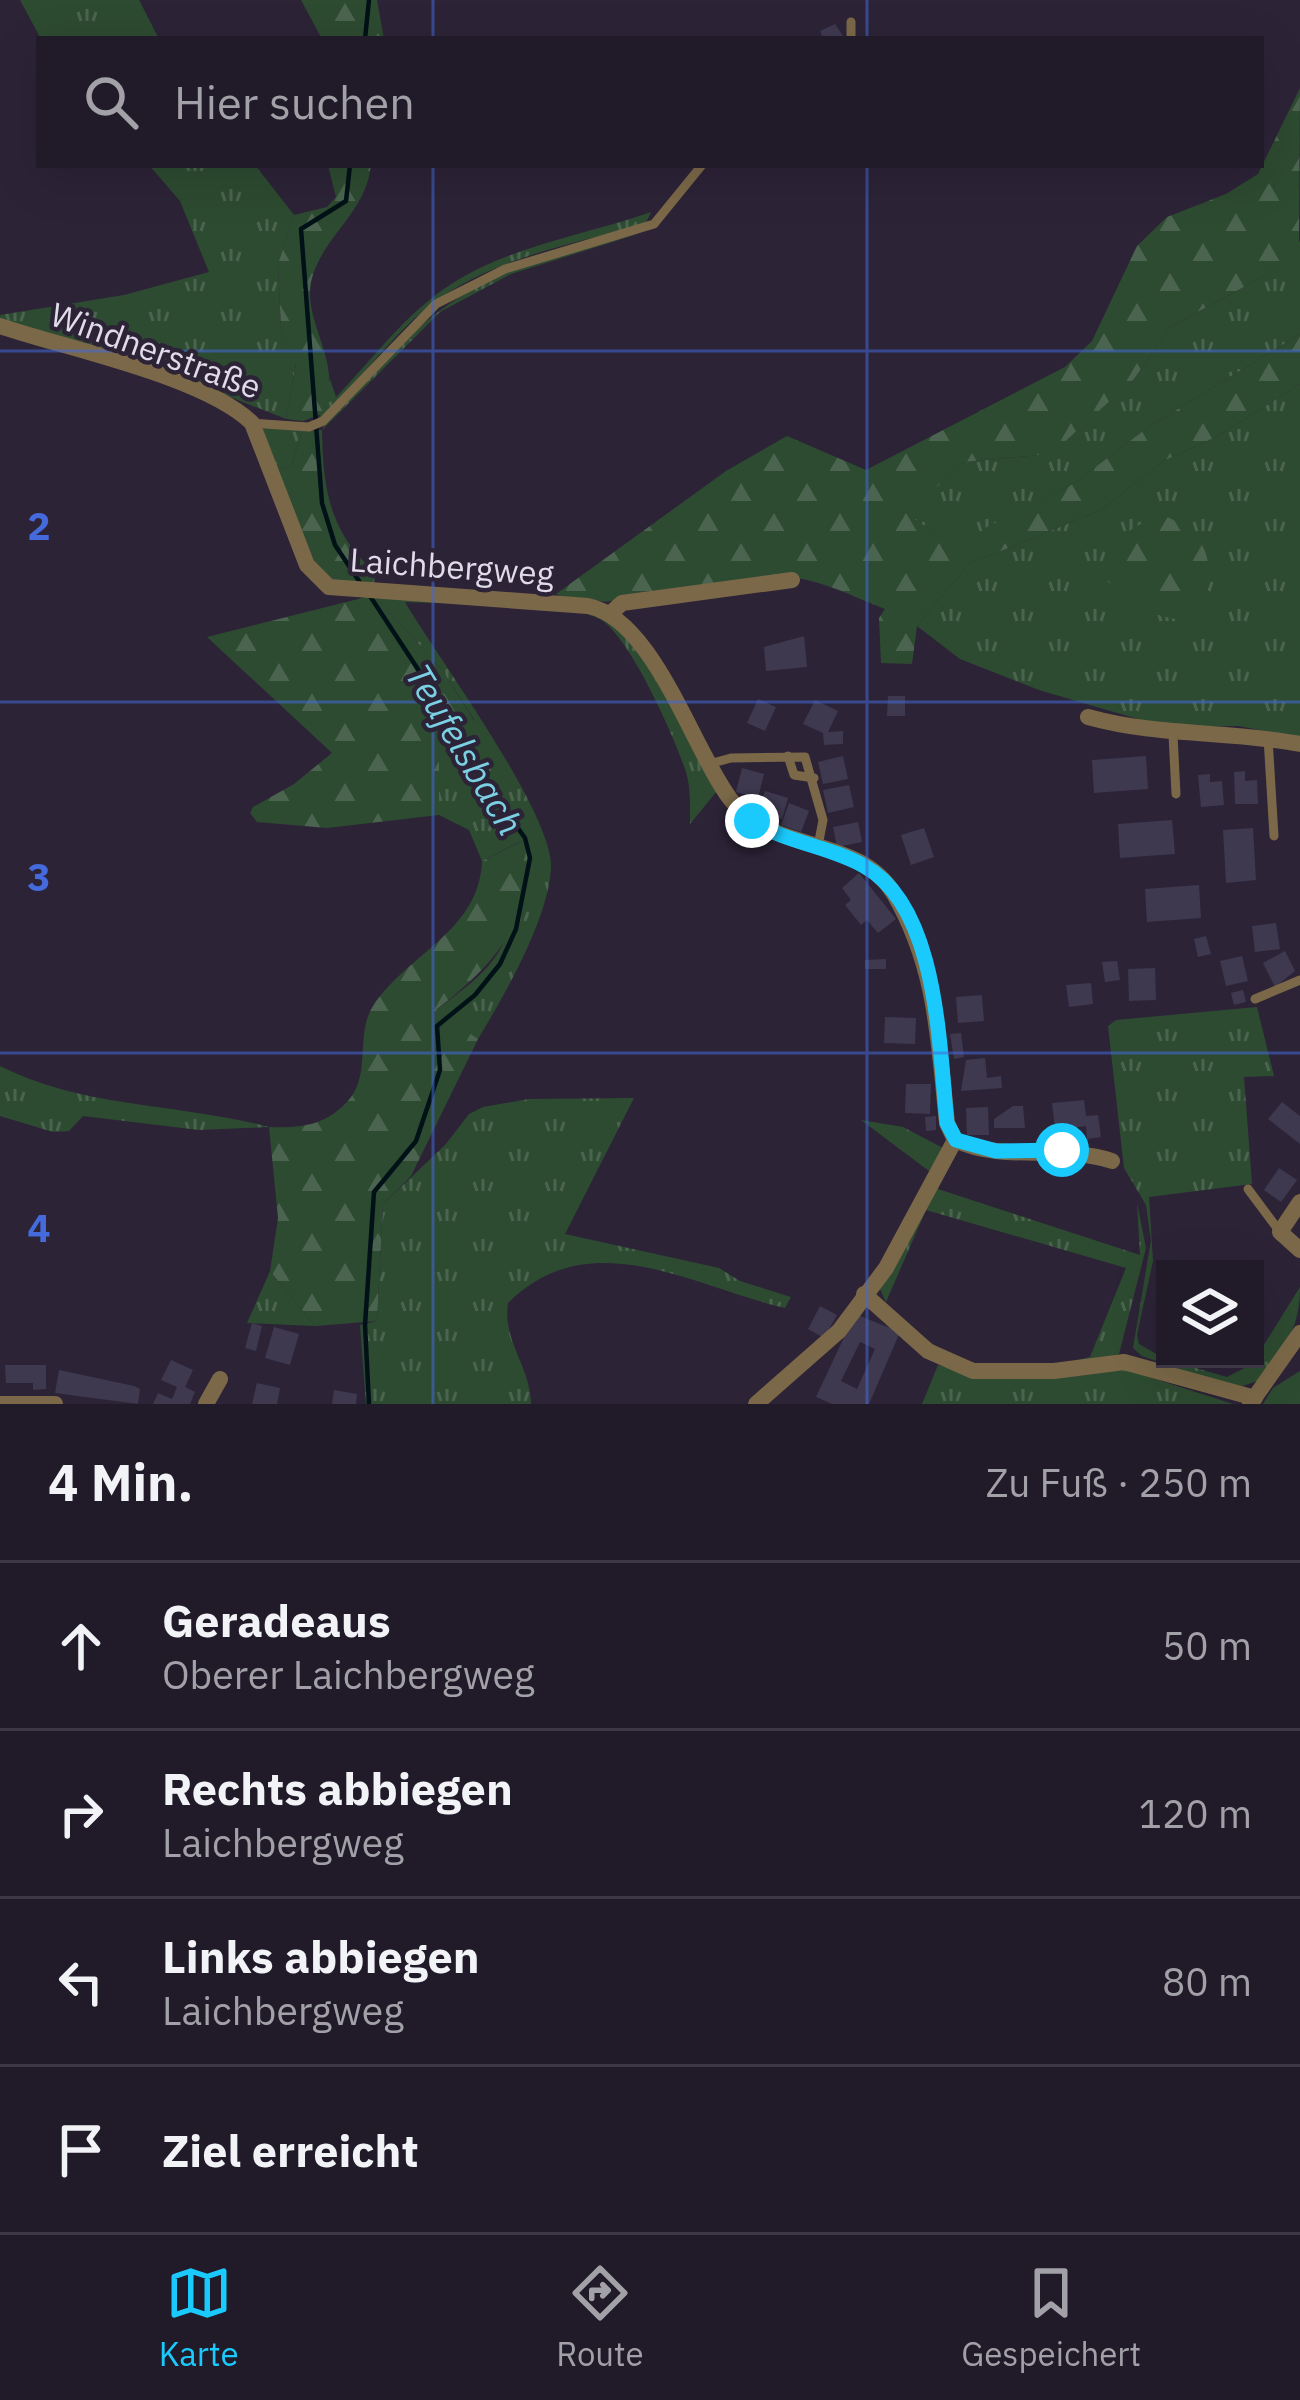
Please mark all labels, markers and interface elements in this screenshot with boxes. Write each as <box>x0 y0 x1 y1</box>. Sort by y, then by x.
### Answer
search box <box>36 36 1264 168</box>
icon: search <box>78 69 144 135</box>
text: Hier suchen <box>174 73 415 131</box>
street label: Windnerstraße <box>45 292 267 408</box>
text: 2 <box>27 500 51 551</box>
street label: Laichbergweg <box>348 537 556 595</box>
water label: Teufelsbach <box>396 655 534 843</box>
route end <box>725 794 779 848</box>
text: 3 <box>27 851 51 902</box>
route start <box>1035 1123 1089 1177</box>
text: 4 <box>27 1202 51 1253</box>
map controls <box>1156 1260 1264 1368</box>
button: layers <box>1156 1260 1264 1368</box>
text: 4 Min. <box>48 1449 193 1515</box>
text: Zu Fuß · 250 m <box>986 1457 1252 1508</box>
text: Geradeaus <box>162 1591 391 1649</box>
icon: ahead <box>48 1613 114 1679</box>
text: 50 m <box>1162 1620 1252 1671</box>
text: Oberer Laichbergweg <box>162 1649 535 1700</box>
text: Rechts abbiegen <box>162 1759 513 1817</box>
icon: right <box>48 1781 114 1847</box>
text: 120 m <box>1139 1788 1252 1839</box>
text: Laichbergweg <box>162 1817 404 1868</box>
text: Links abbiegen <box>162 1927 480 1985</box>
icon: left <box>48 1949 114 2015</box>
text: 80 m <box>1162 1956 1252 2007</box>
text: Laichbergweg <box>162 1985 404 2036</box>
icon: arrive <box>48 2117 114 2183</box>
text: Ziel erreicht <box>162 2121 419 2179</box>
tab: Karte <box>159 2260 239 2375</box>
tab: Route <box>556 2260 644 2375</box>
tab: Gespeichert <box>961 2260 1141 2375</box>

